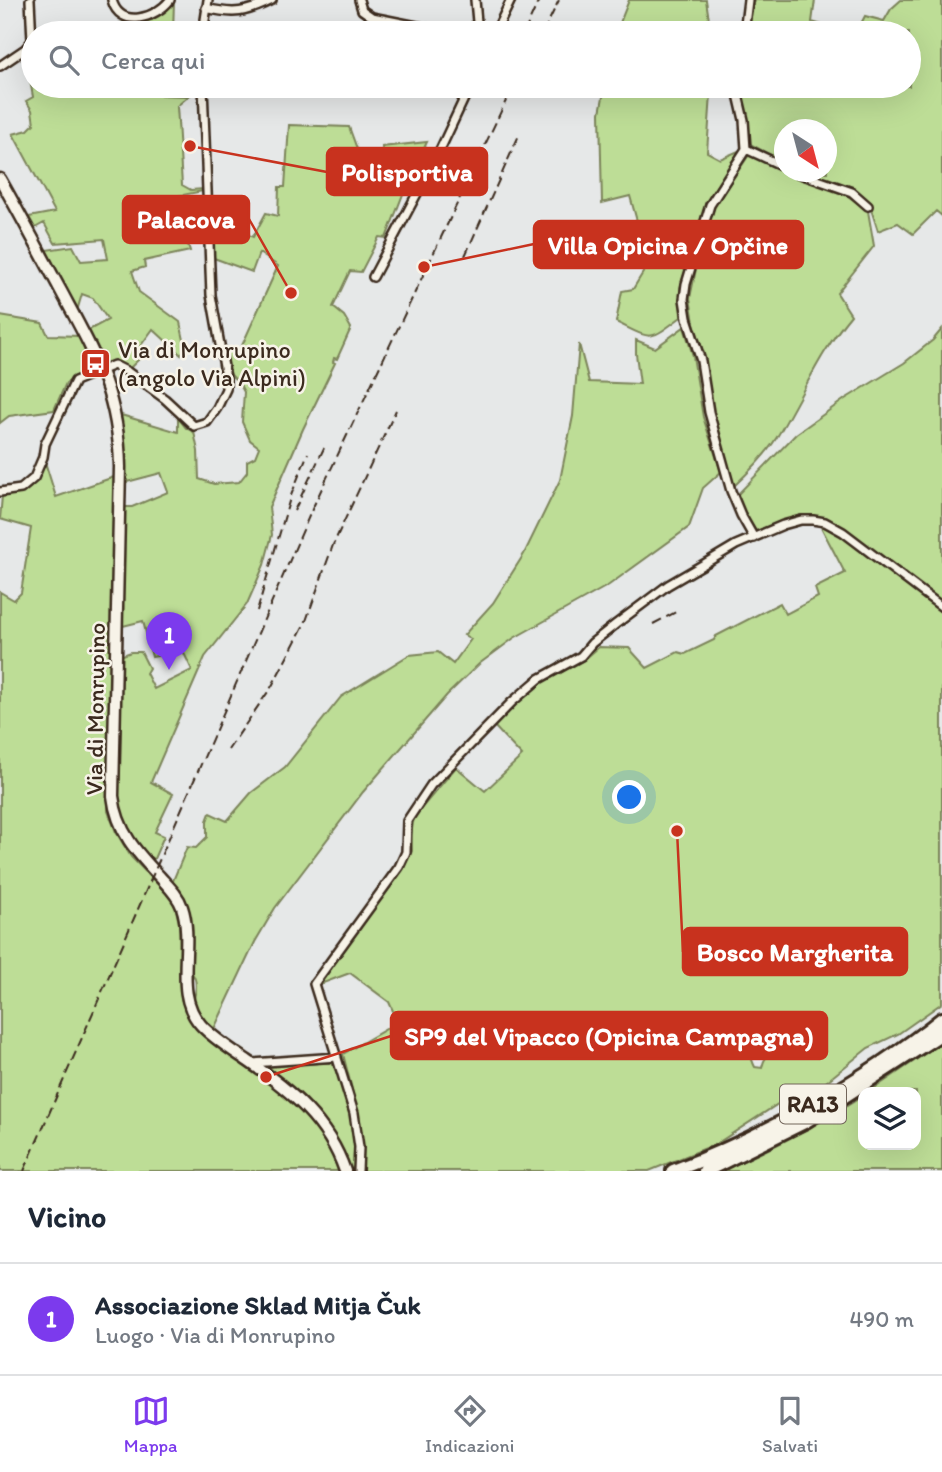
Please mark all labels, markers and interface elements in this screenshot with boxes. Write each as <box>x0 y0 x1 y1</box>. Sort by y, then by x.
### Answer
search box <box>21 21 921 98</box>
icon: search <box>45 41 83 79</box>
text: Cerca qui <box>101 44 205 76</box>
north arrow <box>774 119 837 182</box>
callout: Polisportiva <box>327 148 487 195</box>
text: Polisportiva <box>341 156 473 188</box>
callout: Palacova <box>123 196 249 243</box>
text: Palacova <box>137 203 236 235</box>
callout: Villa Opicina / Opčine <box>534 221 803 268</box>
text: Villa Opicina / Opčine <box>548 229 788 261</box>
place label: Via di Monrupino (angolo Via Alpini) <box>118 335 306 392</box>
bus stop icon: Via di Monrupino (angolo Via Alpini) <box>78 346 112 380</box>
pin: 1 <box>146 612 192 670</box>
street label: Via di Monrupino <box>79 622 111 796</box>
your location <box>612 780 646 814</box>
callout: Bosco Margherita <box>683 928 907 975</box>
text: Bosco Margherita <box>697 936 894 968</box>
callout: SP9 del Vipacco (Opicina Campagna) <box>391 1012 827 1059</box>
text: SP9 del Vipacco (Opicina Campagna) <box>404 1020 814 1052</box>
road number: RA13 <box>780 1084 846 1124</box>
map controls <box>858 1087 921 1150</box>
button: layers <box>858 1087 921 1150</box>
text: Vicino <box>28 1198 106 1235</box>
text: Associazione Sklad Mitja Čuk <box>95 1289 421 1321</box>
text: 1 <box>46 1305 56 1333</box>
text: 490 m <box>849 1305 914 1333</box>
text: Luogo · Via di Monrupino <box>95 1321 336 1349</box>
tab: Mappa <box>124 1392 177 1457</box>
tab: Indicazioni <box>425 1392 515 1457</box>
tab: Salvati <box>762 1392 818 1457</box>

